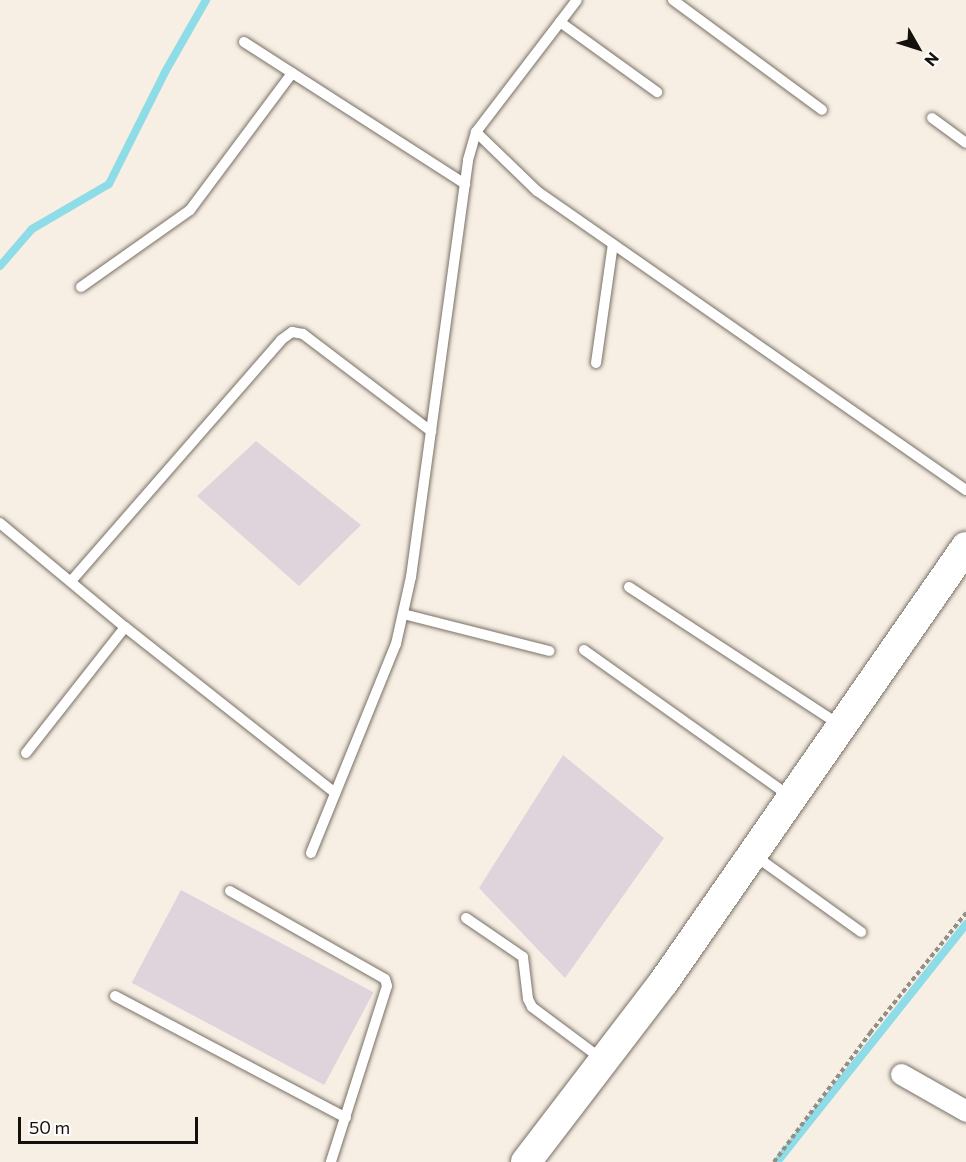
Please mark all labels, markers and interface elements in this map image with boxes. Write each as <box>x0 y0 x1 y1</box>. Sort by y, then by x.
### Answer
north arrow <box>888 18 948 78</box>
text: N <box>921 49 944 70</box>
scale bar <box>21 1105 201 1143</box>
text: 50 m <box>29 1116 70 1138</box>

